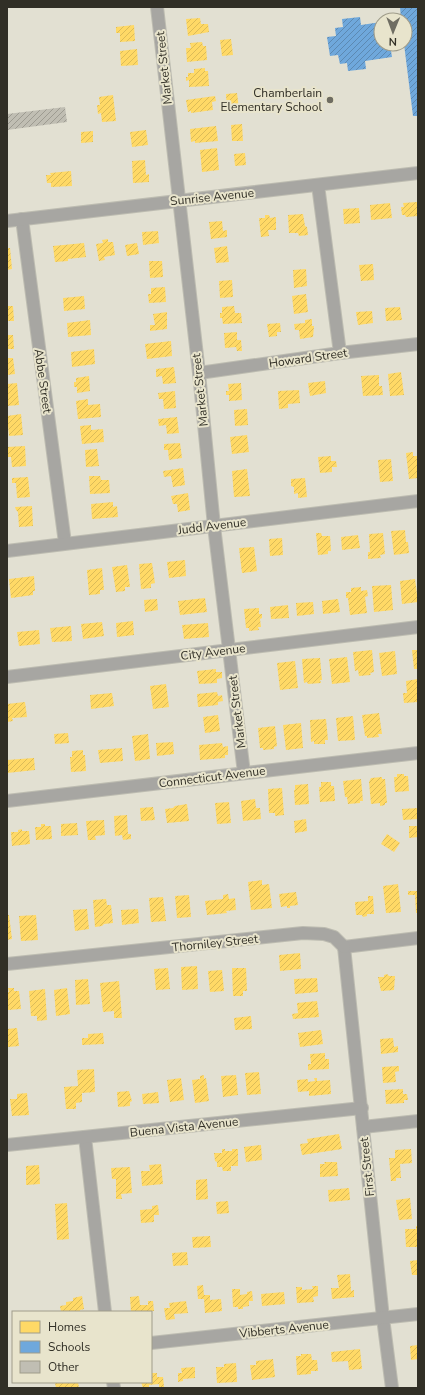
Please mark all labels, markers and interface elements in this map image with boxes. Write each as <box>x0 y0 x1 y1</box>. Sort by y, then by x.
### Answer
north arrow <box>373 12 413 52</box>
street label: Market Street <box>152 30 176 105</box>
text: N <box>389 34 397 49</box>
place label: Chamberlain Elementary School <box>221 85 322 115</box>
marker: Chamberlain Elementary School <box>325 95 335 105</box>
street label: Sunrise Avenue <box>169 185 255 209</box>
street label: Howard Street <box>268 344 349 371</box>
street label: Abbe Street <box>31 348 56 415</box>
street label: Market Street <box>188 352 212 427</box>
street label: Judd Avenue <box>176 514 247 538</box>
street label: City Avenue <box>180 640 246 664</box>
street label: Market Street <box>225 674 249 749</box>
street label: Connecticut Avenue <box>158 763 266 791</box>
street label: Thorniley Street <box>171 930 260 955</box>
street label: Buena Vista Avenue <box>129 1113 239 1141</box>
street label: First Street <box>356 1136 378 1197</box>
legend <box>12 1311 152 1383</box>
street label: Vibberts Avenue <box>237 1316 330 1342</box>
text: Homes <box>48 1319 86 1335</box>
text: Schools <box>48 1339 91 1355</box>
text: Other <box>48 1359 80 1375</box>

